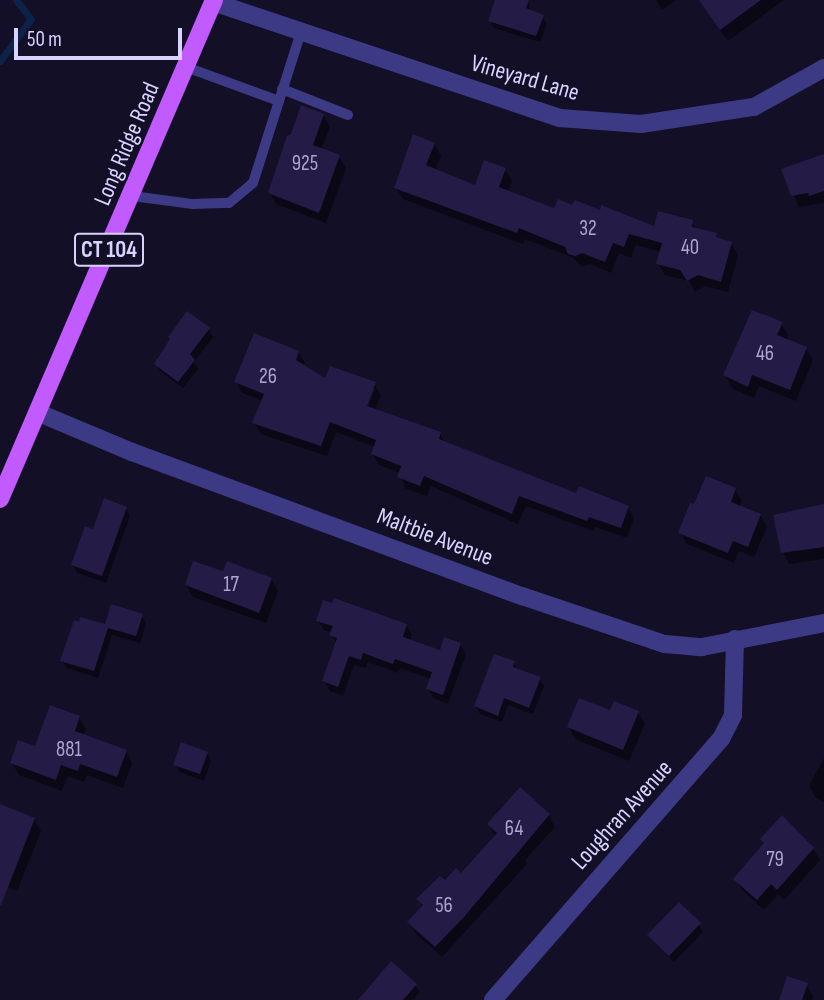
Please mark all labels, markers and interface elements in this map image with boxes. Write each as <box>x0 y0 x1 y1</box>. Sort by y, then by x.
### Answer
scale bar <box>18 14 186 58</box>
text: 50 m <box>27 27 62 52</box>
street label: Vineyard Lane <box>467 49 583 107</box>
street label: Long Ridge Road <box>88 78 166 210</box>
house number: 925 <box>292 151 318 177</box>
house number: 32 <box>579 216 597 242</box>
road number: CT 104 <box>74 230 144 270</box>
house number: 40 <box>681 235 699 261</box>
house number: 46 <box>756 341 774 367</box>
house number: 26 <box>259 364 277 390</box>
street label: Maltbie Avenue <box>373 502 497 572</box>
house number: 17 <box>223 572 239 598</box>
house number: 881 <box>56 737 82 763</box>
street label: Loughran Avenue <box>565 754 679 876</box>
house number: 64 <box>505 816 523 842</box>
house number: 79 <box>766 847 784 873</box>
house number: 56 <box>435 893 453 919</box>

